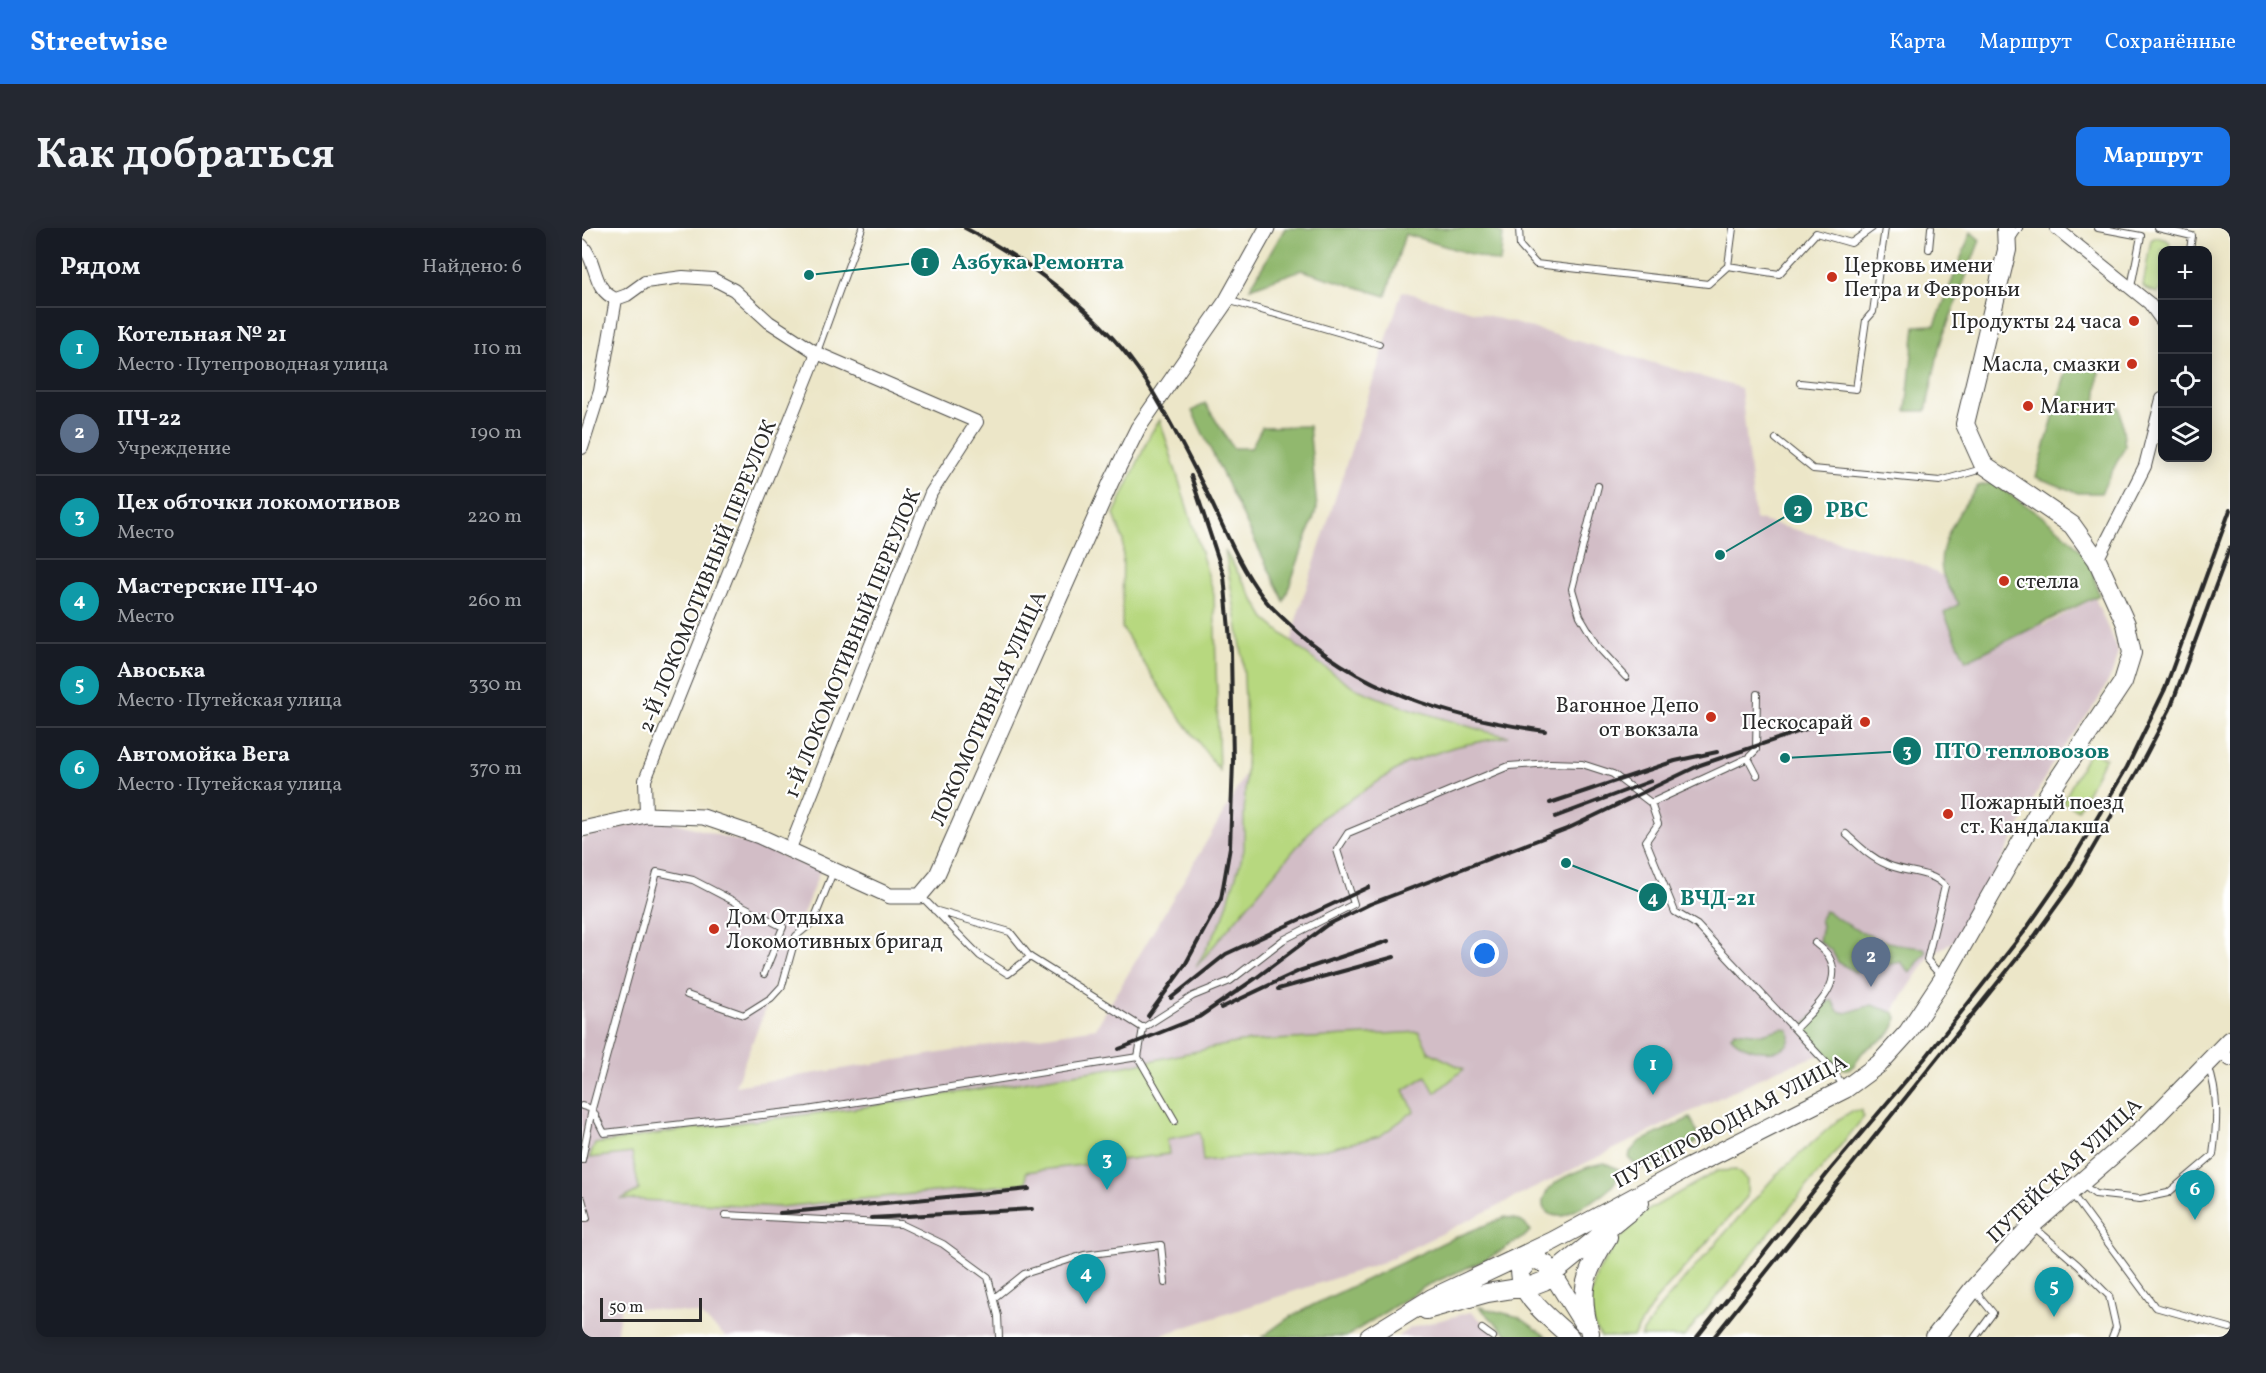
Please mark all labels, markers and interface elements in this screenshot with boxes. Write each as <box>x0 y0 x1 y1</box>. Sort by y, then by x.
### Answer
text: Streetwise <box>30 23 168 62</box>
text: Карта <box>1889 28 1946 57</box>
text: Маршрут <box>1979 28 2072 57</box>
text: Сохранённые <box>2105 28 2236 57</box>
text: Как добраться <box>36 127 335 186</box>
button: Маршрут <box>2076 127 2230 186</box>
callout: Азбука Ремонта <box>910 242 1136 282</box>
map controls <box>2158 246 2212 462</box>
button: + <box>2158 246 2212 300</box>
text: Азбука Ремонта <box>952 248 1124 279</box>
text: Рядом <box>60 249 140 285</box>
text: 1 <box>921 251 929 276</box>
place label: Церковь имени Петра и Февроньи <box>1844 252 2020 305</box>
text: Найдено: 6 <box>422 253 522 281</box>
marker: Церковь имени Петра и Февроньи <box>1825 270 1839 284</box>
button: − <box>2158 300 2212 354</box>
place label: Продукты 24 часа <box>1951 308 2122 337</box>
marker: Продукты 24 часа <box>2127 314 2141 328</box>
text: Котельная № 21 <box>117 320 287 351</box>
text: 1 <box>75 335 84 363</box>
text: 110 m <box>473 335 522 363</box>
text: Место · Путепроводная улица <box>117 351 388 379</box>
place label: Масла, смазки <box>1982 351 2120 380</box>
button: locate <box>2158 354 2212 408</box>
marker: Масла, смазки <box>2125 357 2139 371</box>
place label: Магнит <box>2040 393 2116 422</box>
marker: Магнит <box>2021 399 2035 413</box>
text: ПЧ-22 <box>117 404 181 435</box>
button: layers <box>2158 408 2212 462</box>
street label: 2-Й ЛОКОМОТИВНЫЙ ПЕРЕУЛОК <box>632 416 785 737</box>
text: 2 <box>74 419 85 447</box>
text: 190 m <box>470 419 522 447</box>
text: Учреждение <box>117 435 231 463</box>
street label: 1-Й ЛОКОМОТИВНЫЙ ПЕРЕУЛОК <box>778 485 929 803</box>
text: Цех обточки локомотивов <box>117 488 400 519</box>
callout: РВС <box>1783 489 1880 529</box>
text: РВС <box>1826 496 1868 527</box>
text: 2 <box>1793 499 1803 524</box>
text: 3 <box>74 503 85 531</box>
text: 220 m <box>467 503 522 531</box>
text: Место <box>117 519 174 547</box>
place label: стелла <box>2016 568 2079 597</box>
text: Мастерские ПЧ-40 <box>117 572 318 603</box>
marker: стелла <box>1997 574 2011 588</box>
street label: ЛОКОМОТИВНАЯ УЛИЦА <box>924 586 1055 831</box>
text: 4 <box>73 587 86 615</box>
text: 260 m <box>467 587 522 615</box>
text: Место <box>117 603 174 631</box>
text: Авоська <box>117 656 205 687</box>
text: 5 <box>75 671 84 699</box>
text: 330 m <box>468 671 522 699</box>
text: Место · Путейская улица <box>117 687 342 715</box>
place label: Вагонное Депо от вокзала <box>1556 692 1699 745</box>
place label: Пескосарай <box>1742 709 1853 738</box>
marker: Вагонное Депо от вокзала <box>1704 710 1718 724</box>
marker: Пескосарай <box>1858 715 1872 729</box>
callout: ПТО тепловозов <box>1892 731 2121 771</box>
text: ПТО тепловозов <box>1935 737 2109 768</box>
text: Автомойка Вега <box>117 740 290 771</box>
text: 3 <box>1902 740 1912 765</box>
text: 6 <box>74 755 85 783</box>
text: 370 m <box>469 755 522 783</box>
text: Место · Путейская улица <box>117 771 342 799</box>
place label: Пожарный поезд ст. Кандалакша <box>1960 789 2124 842</box>
marker: Пожарный поезд ст. Кандалакша <box>1941 807 1955 821</box>
callout: ВЧД-21 <box>1638 877 1768 917</box>
text: ВЧД-21 <box>1680 884 1756 915</box>
text: 4 <box>1648 887 1659 912</box>
place label: Дом Отдыха Локомотивных бригад <box>726 904 943 957</box>
marker: Дом Отдыха Локомотивных бригад <box>707 922 721 936</box>
pin: 2 <box>1852 938 1890 987</box>
your location <box>1470 939 1499 968</box>
pin: 1 <box>1634 1046 1672 1095</box>
street label: ПУТЕПРОВОДНАЯ УЛИЦА <box>1609 1048 1853 1196</box>
street label: ПУТЕЙСКАЯ УЛИЦА <box>1981 1091 2149 1251</box>
pin: 3 <box>1088 1140 1126 1190</box>
pin: 6 <box>2176 1170 2214 1220</box>
pin: 4 <box>1066 1254 1106 1304</box>
pin: 5 <box>2034 1268 2074 1317</box>
scale bar <box>600 1295 702 1322</box>
text: 50 m <box>609 1297 643 1319</box>

